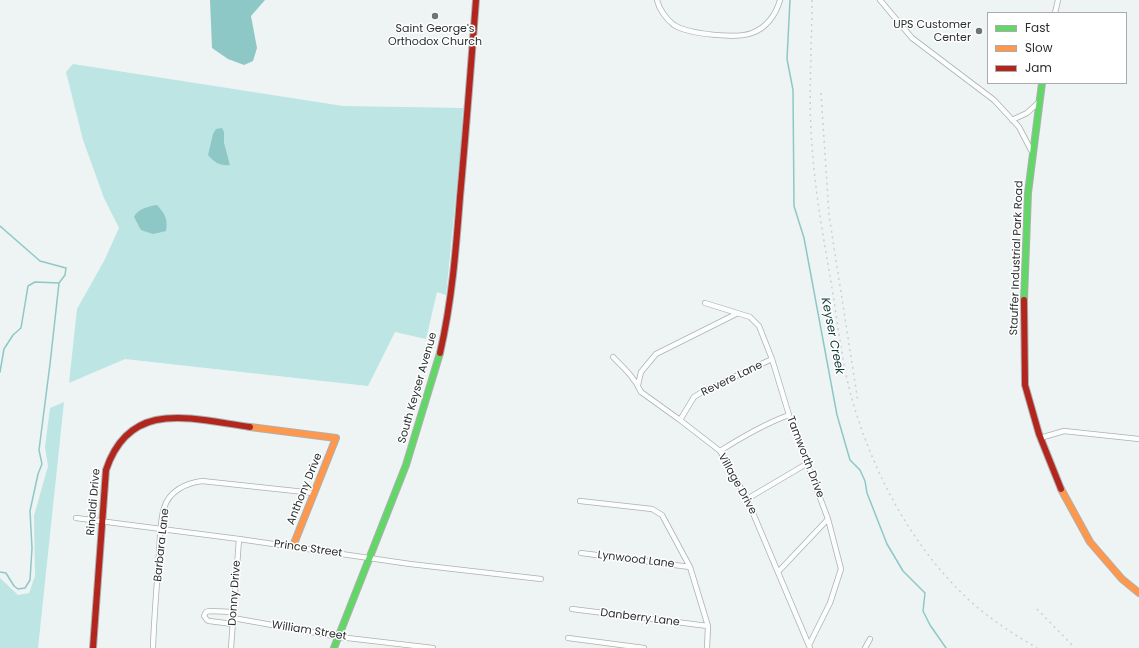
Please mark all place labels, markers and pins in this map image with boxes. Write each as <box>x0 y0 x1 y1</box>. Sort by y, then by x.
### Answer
marker: Saint George's Orthodox Church <box>430 11 440 21</box>
place label: UPS Customer Center <box>893 18 971 44</box>
place label: Saint George's Orthodox Church <box>388 22 482 48</box>
marker: UPS Customer Center <box>974 26 984 36</box>

